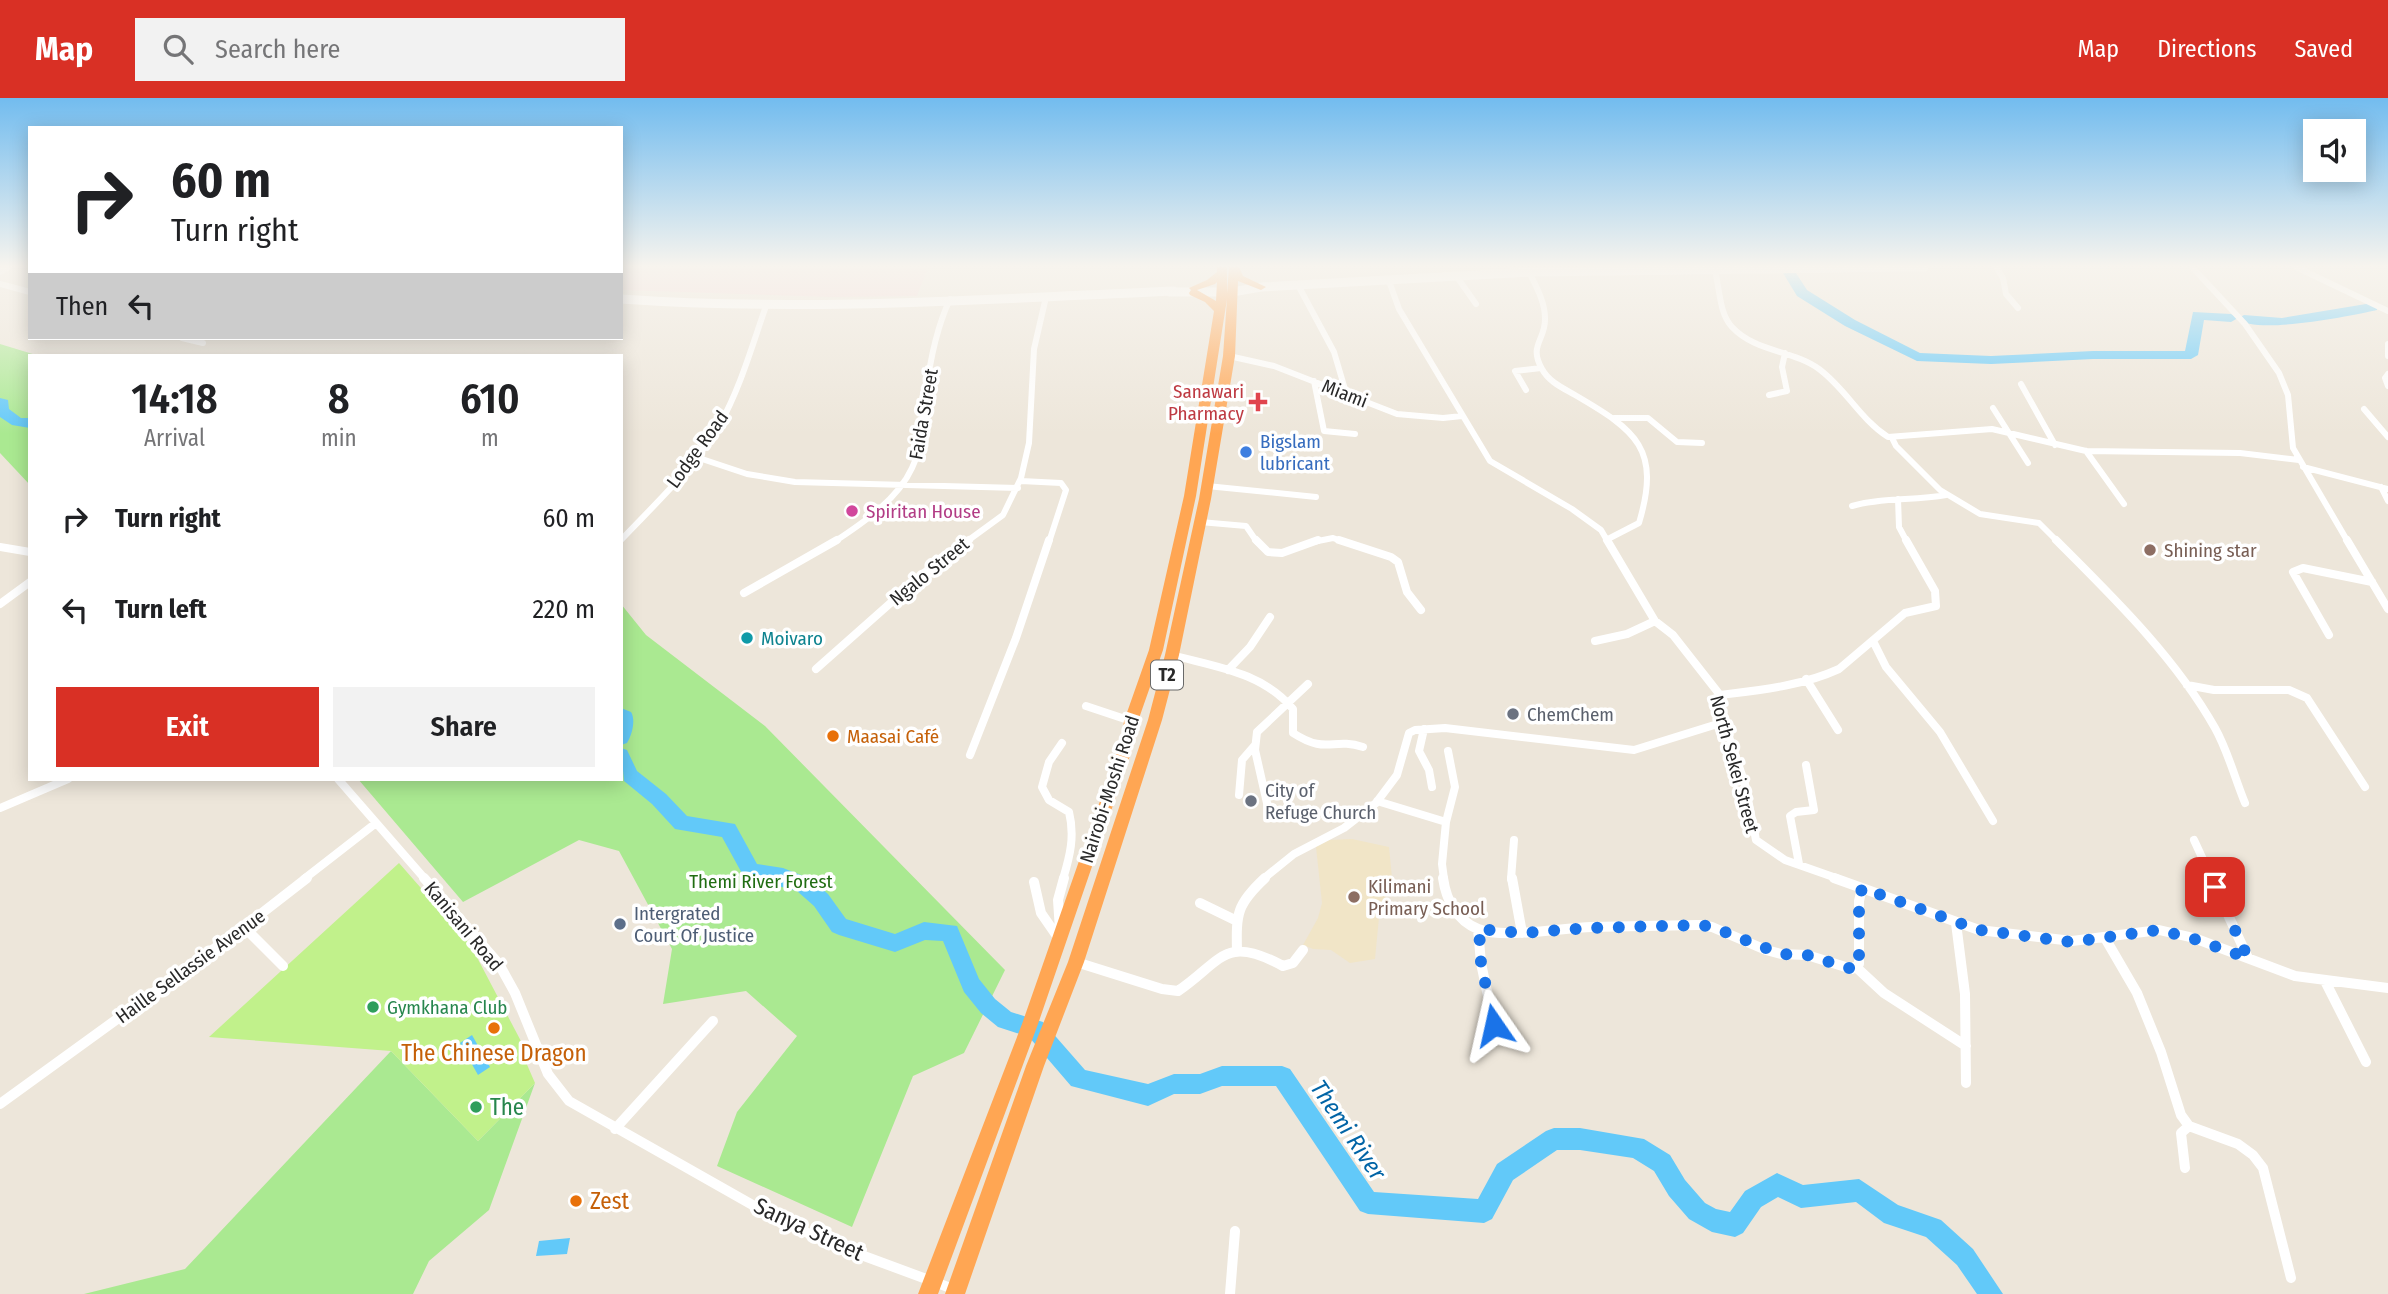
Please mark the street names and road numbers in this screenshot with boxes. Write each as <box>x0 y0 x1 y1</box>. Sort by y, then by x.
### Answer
street label: Faida Street <box>904 366 943 461</box>
street label: Miami <box>1319 374 1371 413</box>
street label: Lodge Road <box>662 406 733 492</box>
street label: Ngalo Street <box>885 532 974 610</box>
road number: T2 <box>1151 660 1183 690</box>
street label: North Sekei Street <box>1705 693 1764 836</box>
street label: Nairobi-Moshi Road <box>1075 712 1144 866</box>
street label: Kanisani Road <box>419 877 508 976</box>
street label: Haille Sellassie Avenue <box>111 904 270 1028</box>
street label: Sanya Street <box>750 1191 869 1267</box>

